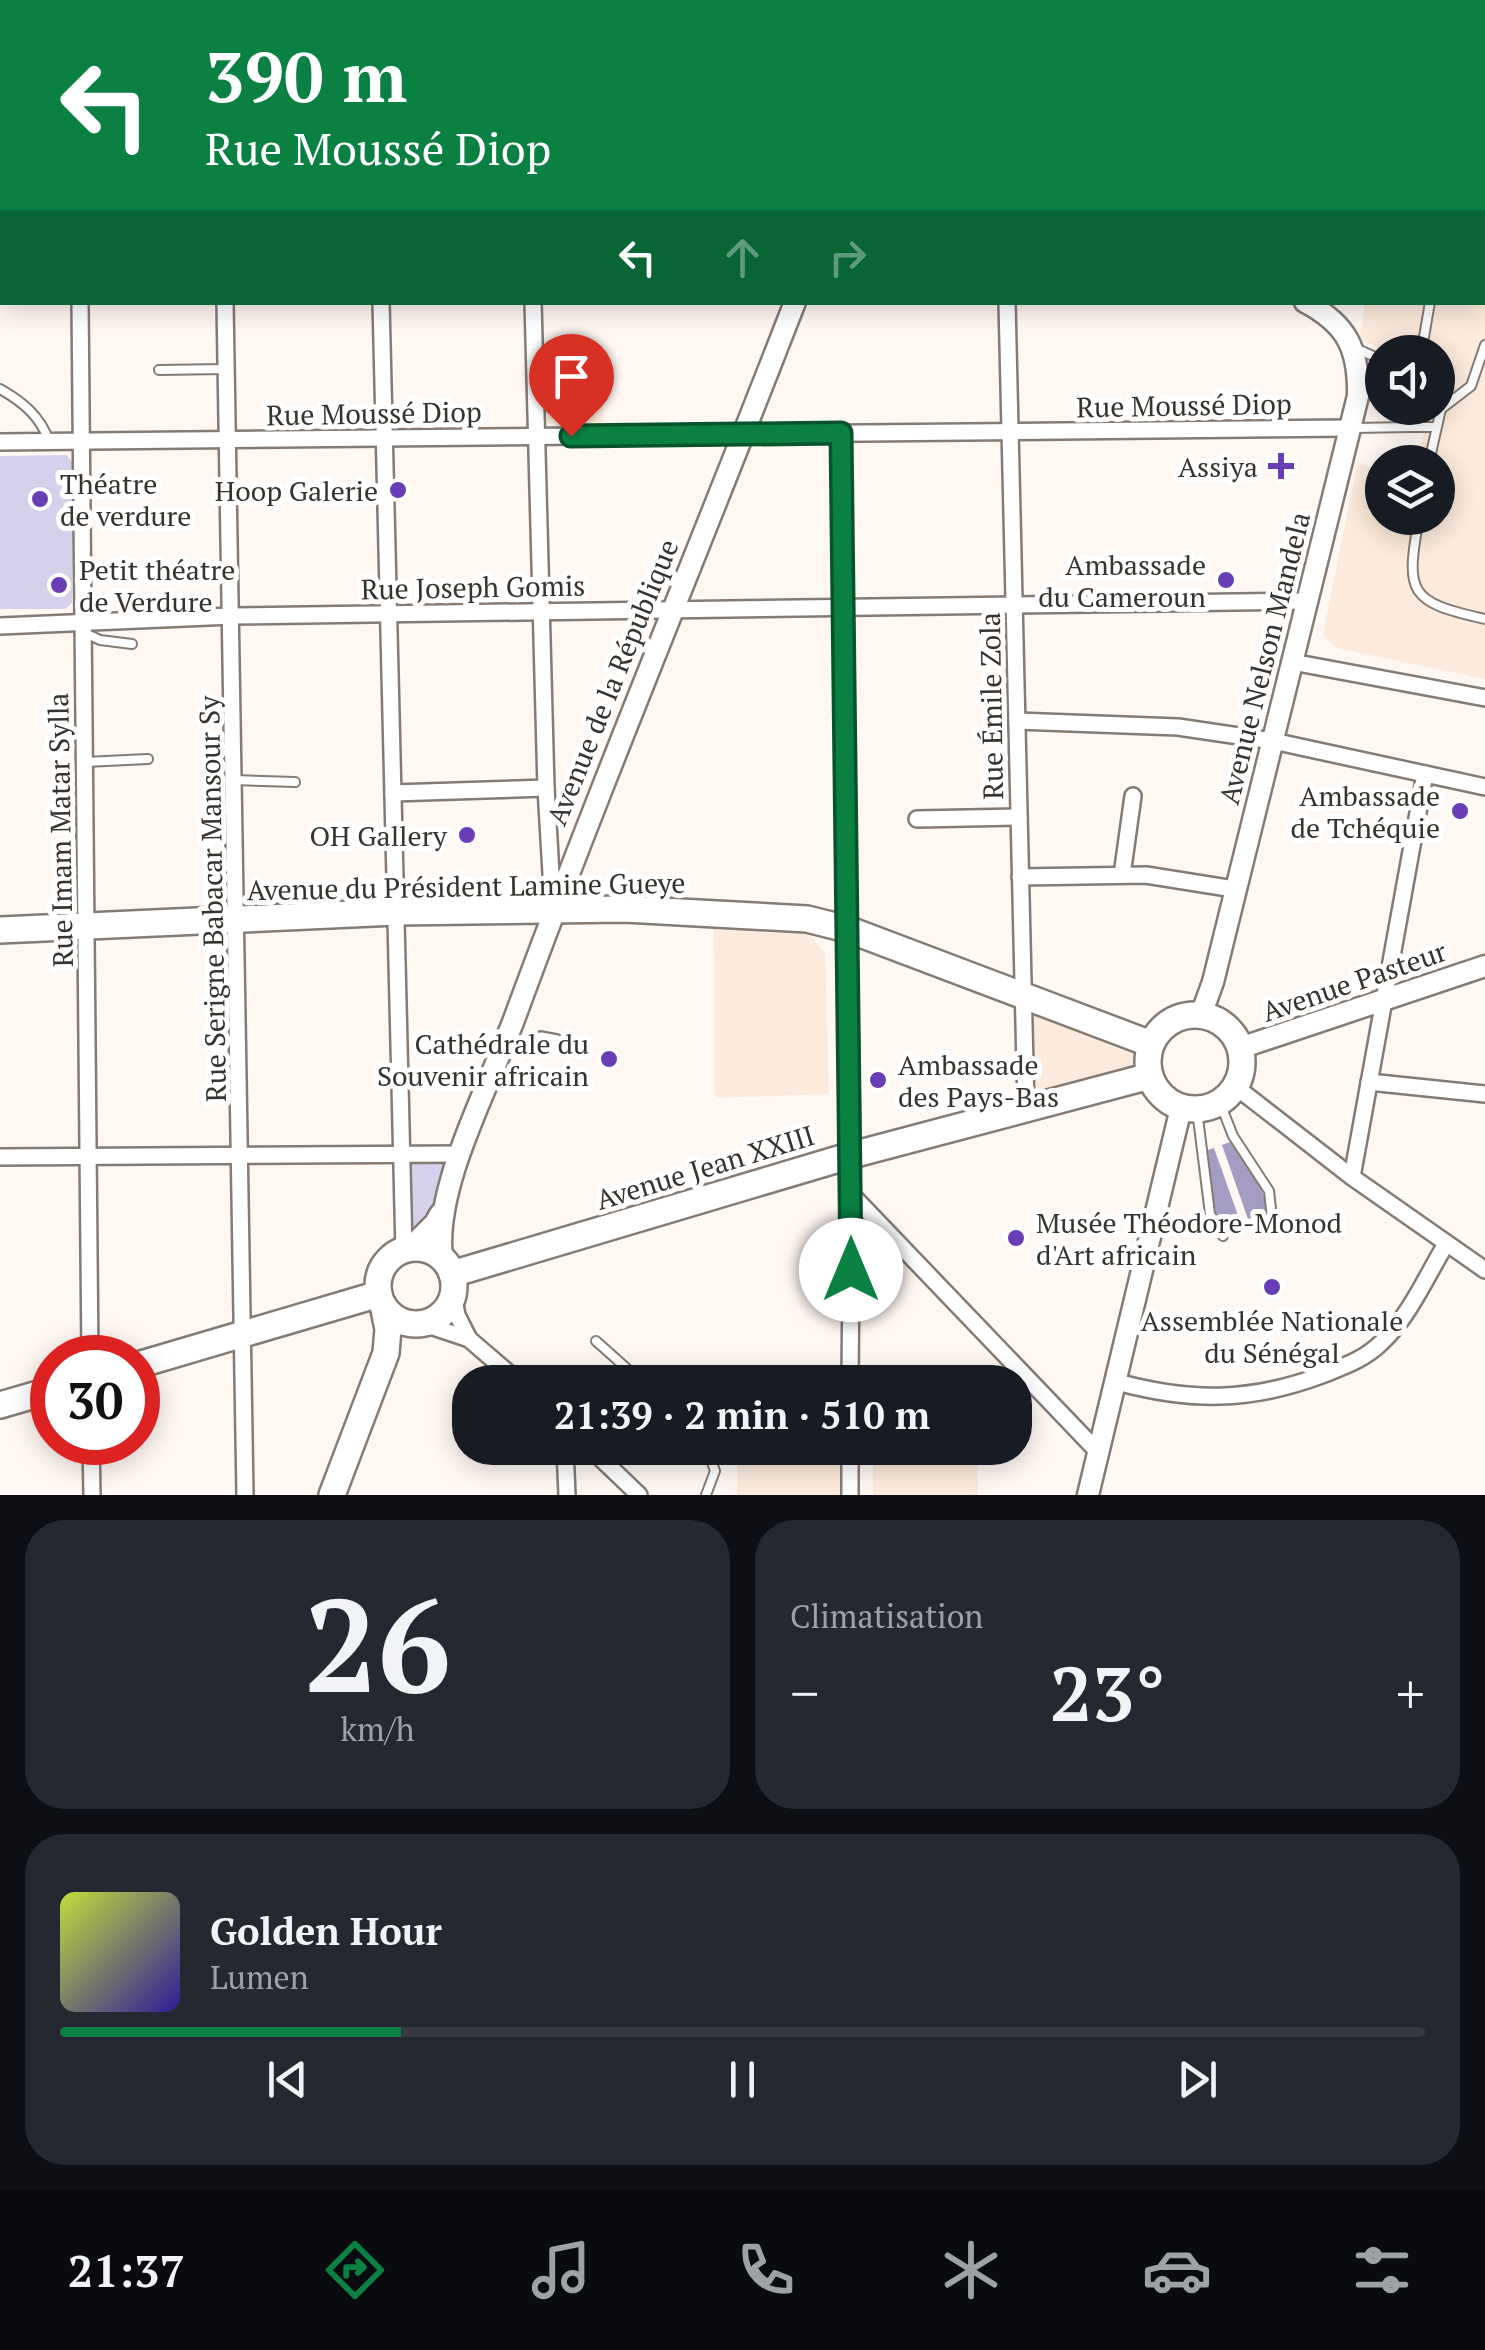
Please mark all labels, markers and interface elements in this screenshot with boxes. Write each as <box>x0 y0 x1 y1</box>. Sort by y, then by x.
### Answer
text: 390 m <box>205 29 407 122</box>
icon: left <box>40 40 170 170</box>
text: Rue Moussé Diop <box>205 118 551 178</box>
icon: left <box>610 230 665 285</box>
icon: ahead <box>715 230 770 285</box>
icon: right <box>820 230 875 285</box>
pin <box>529 334 614 437</box>
map controls <box>1365 335 1455 535</box>
button: sound <box>1365 335 1455 425</box>
icon: arrive <box>544 349 599 404</box>
street label: Rue Moussé Diop <box>1076 385 1292 425</box>
street label: Rue Moussé Diop <box>266 393 482 433</box>
button: layers <box>1365 445 1455 535</box>
place label: Assiya <box>1178 448 1258 485</box>
marker: Assiya <box>1268 453 1294 479</box>
place label: Théatre de verdure <box>60 465 191 534</box>
place label: Hoop Galerie <box>215 472 378 509</box>
marker: Hoop Galerie <box>387 479 409 501</box>
marker: Théatre de verdure <box>29 488 51 510</box>
street label: Avenue Nelson Mandela <box>1210 508 1318 808</box>
street label: Avenue de la République <box>538 534 686 830</box>
place label: Ambassade du Cameroun <box>1038 546 1206 615</box>
place label: Petit théatre de Verdure <box>79 551 235 620</box>
street label: Rue Joseph Gomis <box>360 567 586 607</box>
marker: Ambassade du Cameroun <box>1215 569 1237 591</box>
marker: Petit théatre de Verdure <box>48 574 70 596</box>
street label: Rue Émile Zola <box>971 612 1011 800</box>
street label: Rue Imam Matar Sylla <box>39 692 81 968</box>
street label: Rue Serigne Babacar Mansour Sy <box>190 695 234 1102</box>
place label: Ambassade de Tchéquie <box>1291 777 1440 846</box>
marker: Ambassade de Tchéquie <box>1449 800 1471 822</box>
place label: OH Gallery <box>309 817 448 854</box>
marker: OH Gallery <box>456 824 478 846</box>
street label: Avenue du Président Lamine Gueye <box>246 864 686 908</box>
street label: Avenue Pasteur <box>1257 932 1451 1030</box>
place label: Cathédrale du Souvenir africain <box>377 1025 589 1094</box>
place label: Ambassade des Pays-Bas <box>898 1046 1059 1115</box>
marker: Cathédrale du Souvenir africain <box>598 1048 620 1070</box>
marker: Ambassade des Pays-Bas <box>867 1069 889 1091</box>
street label: Avenue Jean XXIII <box>591 1116 819 1218</box>
place label: Musée Théodore-Monod d'Art africain <box>1036 1204 1342 1273</box>
position arrow <box>799 1218 903 1322</box>
marker: Musée Théodore-Monod d'Art africain <box>1005 1227 1027 1249</box>
marker: Assemblée Nationale du Sénégal <box>1261 1276 1283 1298</box>
place label: Assemblée Nationale du Sénégal <box>1141 1302 1403 1371</box>
speed limit sign: 30 <box>30 1335 160 1465</box>
text: 21:39 · 2 min · 510 m <box>554 1390 930 1440</box>
text: 26 <box>304 1557 451 1729</box>
text: Climatisation <box>790 1595 983 1637</box>
text: 23° <box>1050 1643 1165 1742</box>
text: − <box>790 1656 819 1729</box>
text: + <box>1396 1656 1425 1729</box>
text: km/h <box>341 1708 414 1750</box>
text: Golden Hour <box>210 1906 442 1956</box>
text: Lumen <box>210 1956 309 1998</box>
icon: previous <box>260 2052 315 2107</box>
icon: pause <box>715 2052 770 2107</box>
icon: next <box>1170 2052 1225 2107</box>
icon: directions <box>320 2235 390 2305</box>
icon: music <box>526 2235 596 2305</box>
icon: phone <box>731 2235 801 2305</box>
icon: climate <box>936 2235 1006 2305</box>
icon: car <box>1142 2235 1212 2305</box>
icon: filters <box>1347 2235 1417 2305</box>
text: 21:37 <box>68 2240 185 2300</box>

